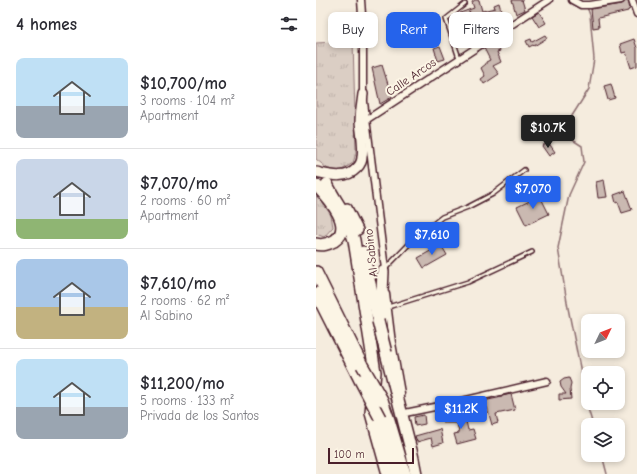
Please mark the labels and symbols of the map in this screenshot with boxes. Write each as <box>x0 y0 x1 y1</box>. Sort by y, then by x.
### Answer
street label: Calle Arcos <box>383 55 439 99</box>
pin: $10.7K <box>515 115 581 149</box>
pin: $7,070 <box>500 176 566 210</box>
pin: $7,610 <box>399 222 465 256</box>
street label: Al Sabino <box>362 228 380 278</box>
north arrow <box>581 314 625 358</box>
pin: $11.2K <box>428 396 494 430</box>
scale bar <box>328 446 414 465</box>

